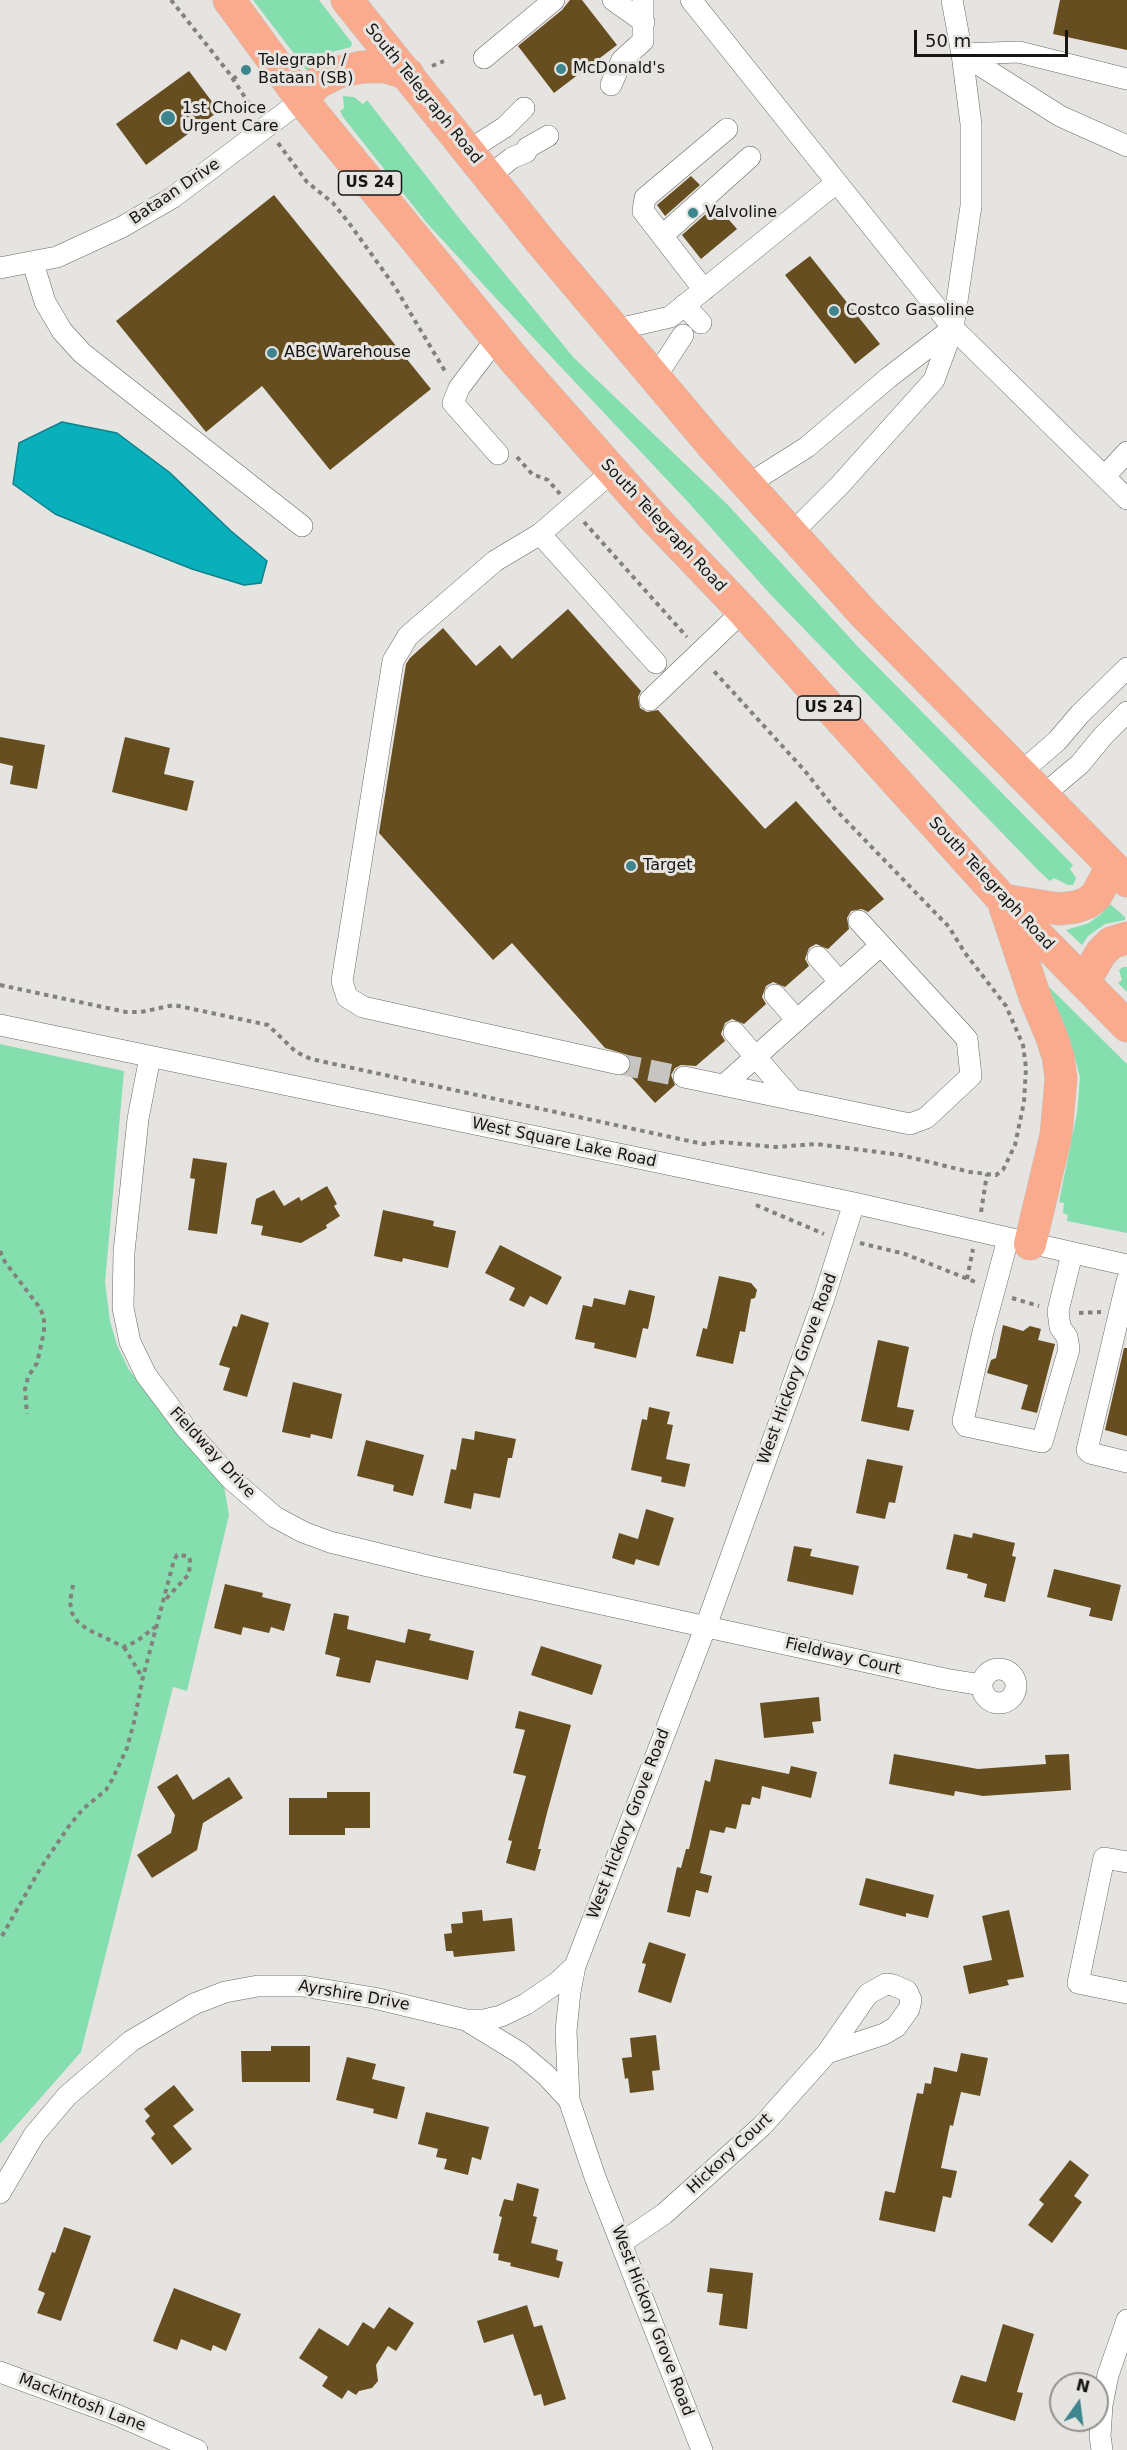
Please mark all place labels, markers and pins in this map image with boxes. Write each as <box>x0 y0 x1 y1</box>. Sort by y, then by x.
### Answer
place label: Telegraph / Bataan (SB) <box>258 51 354 89</box>
place label: McDonald's <box>573 59 665 79</box>
marker: McDonald's <box>554 62 568 76</box>
marker: Telegraph / Bataan (SB) <box>239 63 253 77</box>
place label: 1st Choice Urgent Care <box>182 99 279 137</box>
marker: 1st Choice Urgent Care <box>159 109 177 127</box>
place label: Valvoline <box>705 203 777 223</box>
marker: Valvoline <box>686 206 700 220</box>
place label: Costco Gasoline <box>846 301 974 321</box>
marker: Costco Gasoline <box>827 304 841 318</box>
place label: ABC Warehouse <box>284 343 411 363</box>
marker: ABC Warehouse <box>265 346 279 360</box>
place label: Target <box>643 856 692 876</box>
marker: Target <box>624 859 638 873</box>

